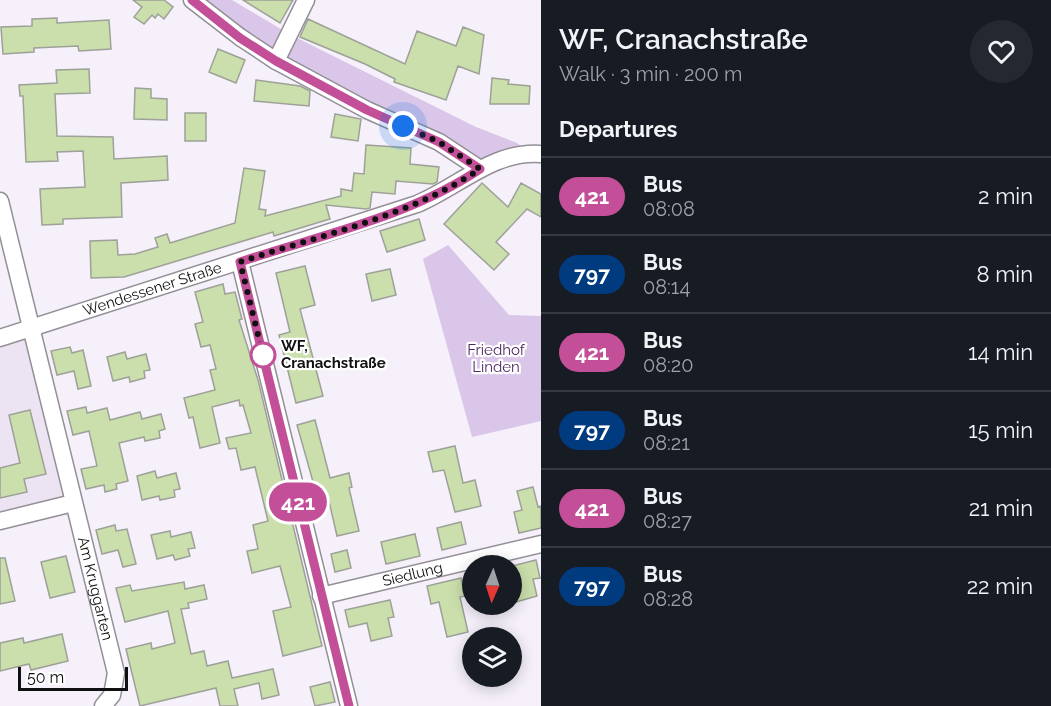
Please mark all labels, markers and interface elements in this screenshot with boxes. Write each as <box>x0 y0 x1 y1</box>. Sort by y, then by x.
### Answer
button: heart <box>970 20 1033 83</box>
text: WF, Cranachstraße <box>559 23 808 56</box>
text: Walk · 3 min · 200 m <box>559 62 742 86</box>
your location <box>388 111 418 141</box>
text: Departures <box>559 116 677 142</box>
text: Bus <box>643 171 682 197</box>
text: 2 min <box>978 183 1033 209</box>
text: 421 <box>575 184 609 209</box>
text: 08:08 <box>643 197 695 221</box>
text: Bus <box>643 249 682 275</box>
street label: Wendessener Straße <box>81 258 224 320</box>
text: 8 min <box>977 261 1033 287</box>
text: 797 <box>574 262 610 287</box>
text: 08:14 <box>643 275 690 299</box>
text: Bus <box>643 327 682 353</box>
place label: WF, Cranachstraße <box>281 337 386 372</box>
text: 14 min <box>968 339 1033 365</box>
text: 421 <box>575 340 609 365</box>
park label: Friedhof Linden <box>467 341 526 376</box>
marker: WF, Cranachstraße <box>250 342 276 368</box>
text: 08:20 <box>643 353 694 377</box>
text: Bus <box>643 405 682 431</box>
text: 15 min <box>968 417 1033 443</box>
text: 797 <box>574 418 610 443</box>
text: 08:21 <box>643 431 690 455</box>
line badge: 421 <box>264 482 332 522</box>
text: Bus <box>643 483 682 509</box>
text: 421 <box>281 490 315 515</box>
text: 21 min <box>969 495 1033 521</box>
text: 421 <box>575 496 609 521</box>
text: 08:27 <box>643 509 692 533</box>
street label: Am Kruggarten <box>74 535 117 642</box>
north arrow <box>462 555 522 615</box>
map controls <box>462 555 522 687</box>
street label: Siedlung <box>380 559 445 590</box>
text: Bus <box>643 561 682 587</box>
text: 22 min <box>967 573 1033 599</box>
text: 797 <box>574 574 610 599</box>
text: 08:28 <box>643 587 693 611</box>
button: layers <box>462 627 522 687</box>
scale bar <box>18 664 128 692</box>
text: 50 m <box>27 668 64 687</box>

